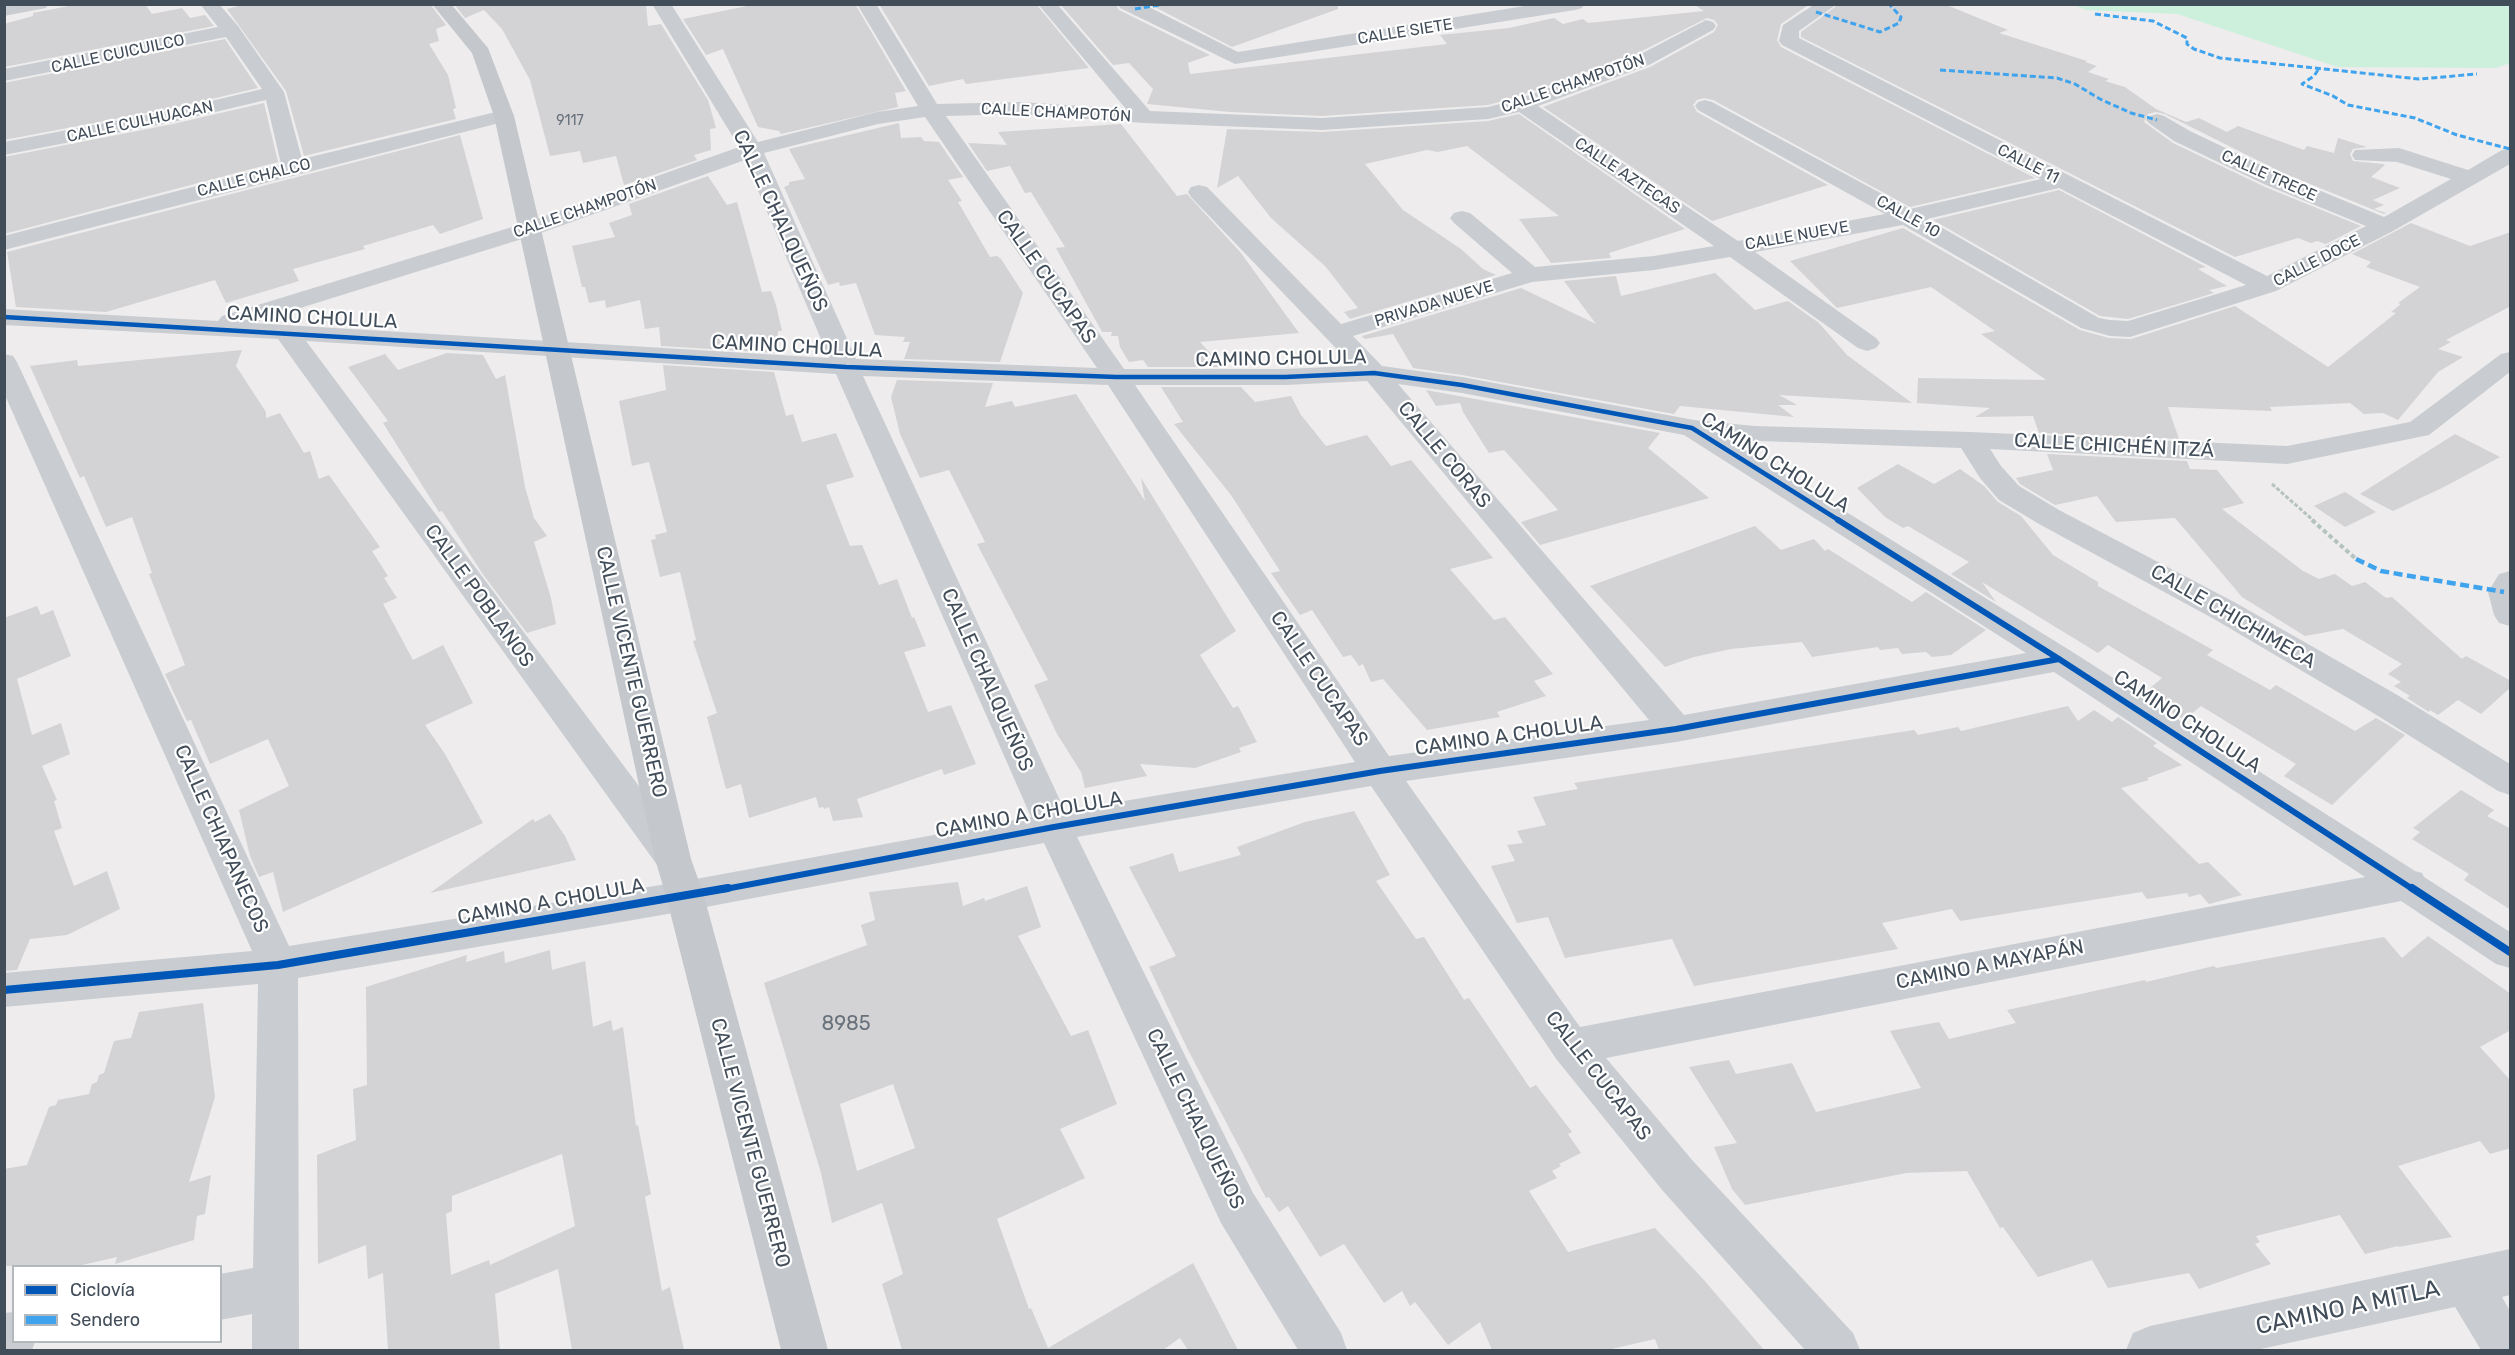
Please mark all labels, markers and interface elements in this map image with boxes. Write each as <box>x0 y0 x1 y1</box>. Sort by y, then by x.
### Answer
street label: CALLE SIETE <box>1356 15 1454 49</box>
street label: CALLE CUICUILCO <box>50 31 186 77</box>
street label: CALLE CHAMPOTÓN <box>1499 50 1647 118</box>
street label: CALLE CULHUACAN <box>65 97 215 147</box>
street label: CALLE CHAMPOTÓN <box>980 99 1132 127</box>
house number: 9117 <box>556 113 584 129</box>
street label: CALLE CHALQUEÑOS <box>727 126 833 316</box>
street label: CALLE AZTECAS <box>1571 134 1683 218</box>
street label: CALLE 11 <box>1994 140 2062 188</box>
street label: CALLE TRECE <box>2218 146 2320 206</box>
street label: CALLE CHALCO <box>195 155 313 201</box>
street label: CALLE CHAMPOTÓN <box>511 175 659 243</box>
street label: CALLE 10 <box>1873 192 1943 242</box>
street label: CALLE CUCAPAS <box>991 206 1101 348</box>
street label: CALLE NUEVE <box>1744 217 1850 255</box>
street label: CALLE DOCE <box>2270 231 2364 291</box>
street label: PRIVADA NUEVE <box>1372 277 1496 331</box>
street label: CAMINO CHOLULA <box>226 302 398 334</box>
street label: CAMINO CHOLULA <box>711 331 883 363</box>
street label: CAMINO CHOLULA <box>1195 346 1367 372</box>
street label: CALLE CORAS <box>1392 397 1496 513</box>
street label: CAMINO CHOLULA <box>1696 408 1854 518</box>
street label: CALLE CHICHÉN ITZÁ <box>2013 429 2215 463</box>
street label: CALLE POBLANOS <box>419 520 539 672</box>
street label: CALLE VICENTE GUERRERO <box>590 544 672 800</box>
street label: CALLE CHICHIMECA <box>2146 560 2320 674</box>
street label: CALLE CHALQUEÑOS <box>936 585 1038 775</box>
street label: CALLE CUCAPAS <box>1265 607 1373 751</box>
street label: CAMINO CHOLULA <box>2109 665 2265 779</box>
street label: CAMINO A CHOLULA <box>1414 711 1604 761</box>
street label: CALLE CHIAPANECOS <box>169 741 273 937</box>
street label: CAMINO A CHOLULA <box>934 787 1124 843</box>
street label: CAMINO A CHOLULA <box>456 874 646 930</box>
street label: CAMINO A MAYAPÁN <box>1894 935 2086 995</box>
street label: CALLE CUCAPAS <box>1540 1006 1656 1146</box>
house number: 8985 <box>821 1012 871 1036</box>
street label: CALLE VICENTE GUERRERO <box>705 1016 795 1270</box>
street label: CALLE CHALQUEÑOS <box>1141 1025 1249 1213</box>
legend <box>12 1265 222 1343</box>
street label: CAMINO A MITLA <box>2253 1274 2443 1342</box>
text: Ciclovía <box>70 1279 135 1301</box>
text: Sendero <box>70 1309 140 1331</box>

